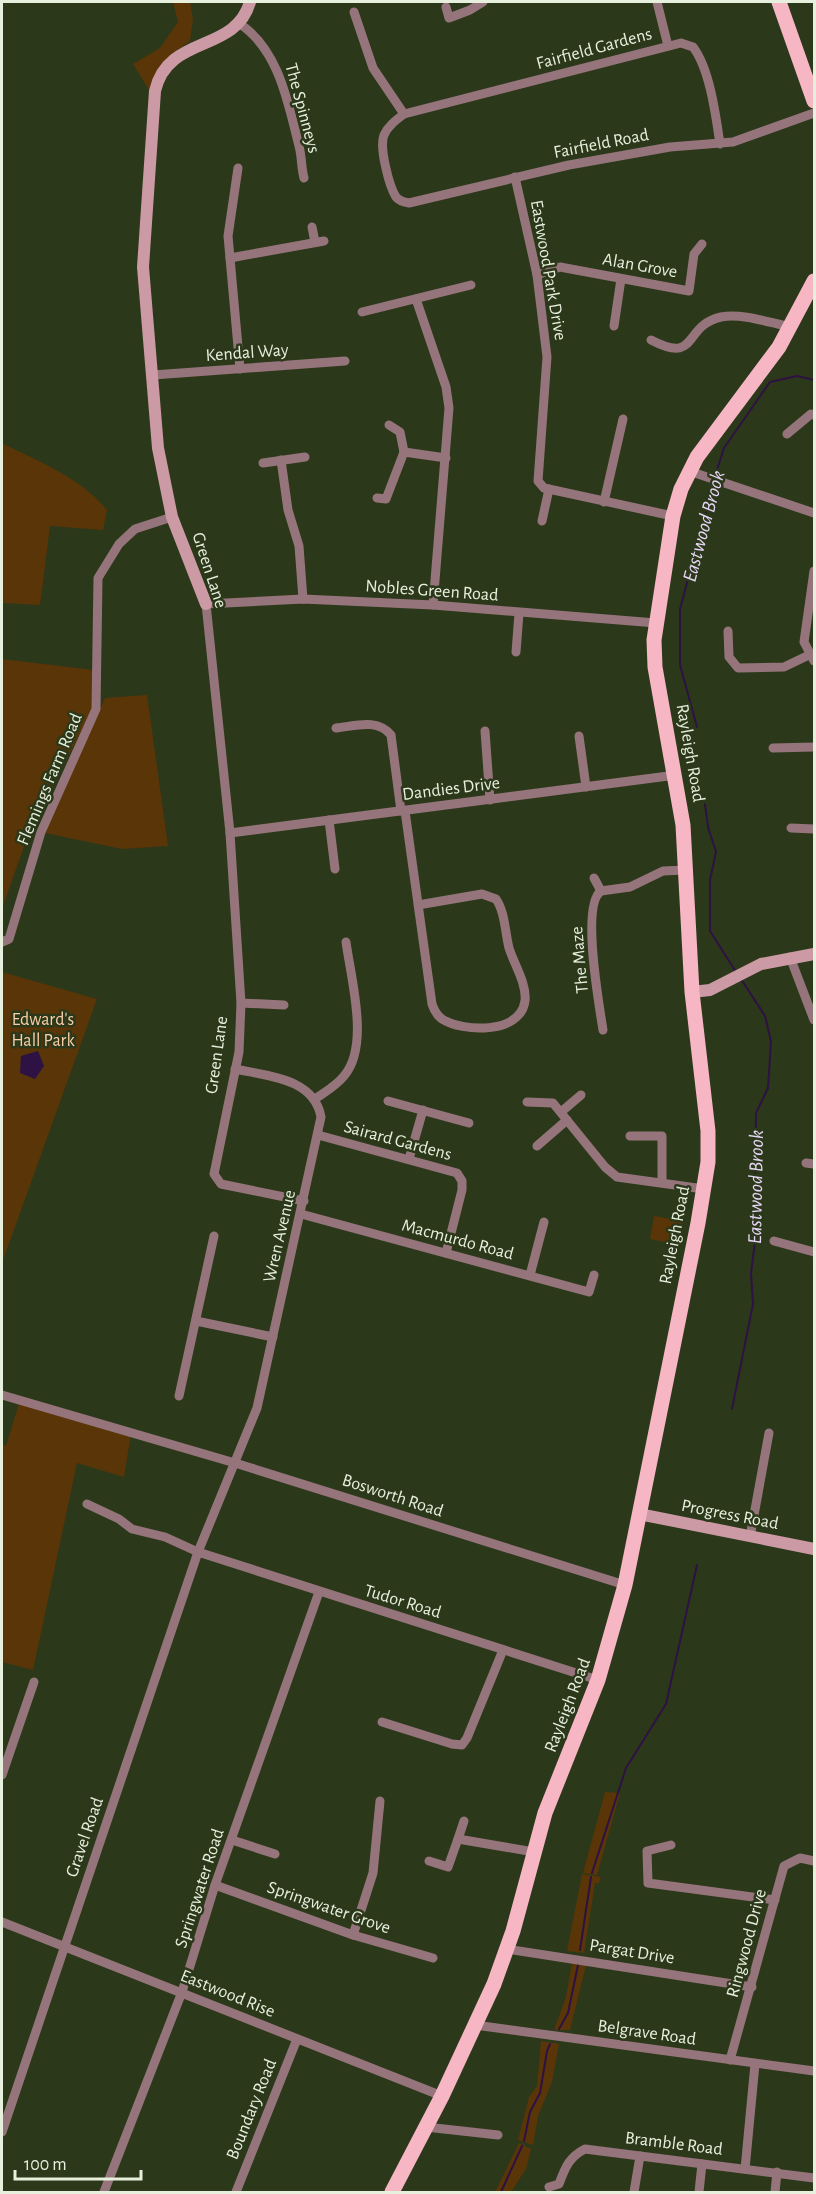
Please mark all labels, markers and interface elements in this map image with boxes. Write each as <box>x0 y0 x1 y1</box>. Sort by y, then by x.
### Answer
street label: Fairfield Gardens <box>534 25 654 73</box>
street label: The Spinneys <box>281 61 323 155</box>
street label: Fairfield Road <box>552 126 650 162</box>
street label: Eastwood Park Drive <box>527 199 569 342</box>
street label: Alan Grove <box>601 251 679 281</box>
street label: Kendal Way <box>205 341 289 365</box>
water label: Eastwood Brook <box>680 468 728 584</box>
street label: Green Lane <box>188 530 230 610</box>
street label: Nobles Green Road <box>365 577 499 605</box>
street label: Rayleigh Road <box>673 703 708 804</box>
street label: Flemings Farm Road <box>14 711 86 848</box>
street label: Dandies Drive <box>401 774 501 804</box>
street label: The Maze <box>568 926 592 994</box>
park label: Edward's Hall Park <box>11 1011 75 1050</box>
street label: Green Lane <box>203 1015 231 1095</box>
street label: Sairard Gardens <box>342 1118 454 1164</box>
water label: Eastwood Brook <box>745 1130 767 1244</box>
street label: Rayleigh Road <box>657 1185 693 1286</box>
street label: Wren Avenue <box>261 1188 299 1284</box>
street label: Macmurdo Road <box>400 1216 516 1264</box>
street label: Bosworth Road <box>340 1471 446 1521</box>
street label: Progress Road <box>680 1497 780 1533</box>
street label: Tudor Road <box>362 1582 443 1622</box>
street label: Rayleigh Road <box>542 1656 594 1755</box>
street label: Gravel Road <box>63 1795 107 1880</box>
street label: Springwater Road <box>172 1826 228 1950</box>
street label: Springwater Grove <box>265 1878 393 1937</box>
street label: Ringwood Drive <box>724 1887 770 2000</box>
street label: Pargat Drive <box>588 1936 676 1968</box>
street label: Eastwood Rise <box>178 1967 277 2021</box>
street label: Belgrave Road <box>597 2017 697 2049</box>
street label: Boundary Road <box>224 2057 280 2162</box>
street label: Bramble Road <box>624 2129 724 2159</box>
scale bar <box>15 2143 141 2181</box>
text: 100 m <box>24 2156 67 2174</box>

